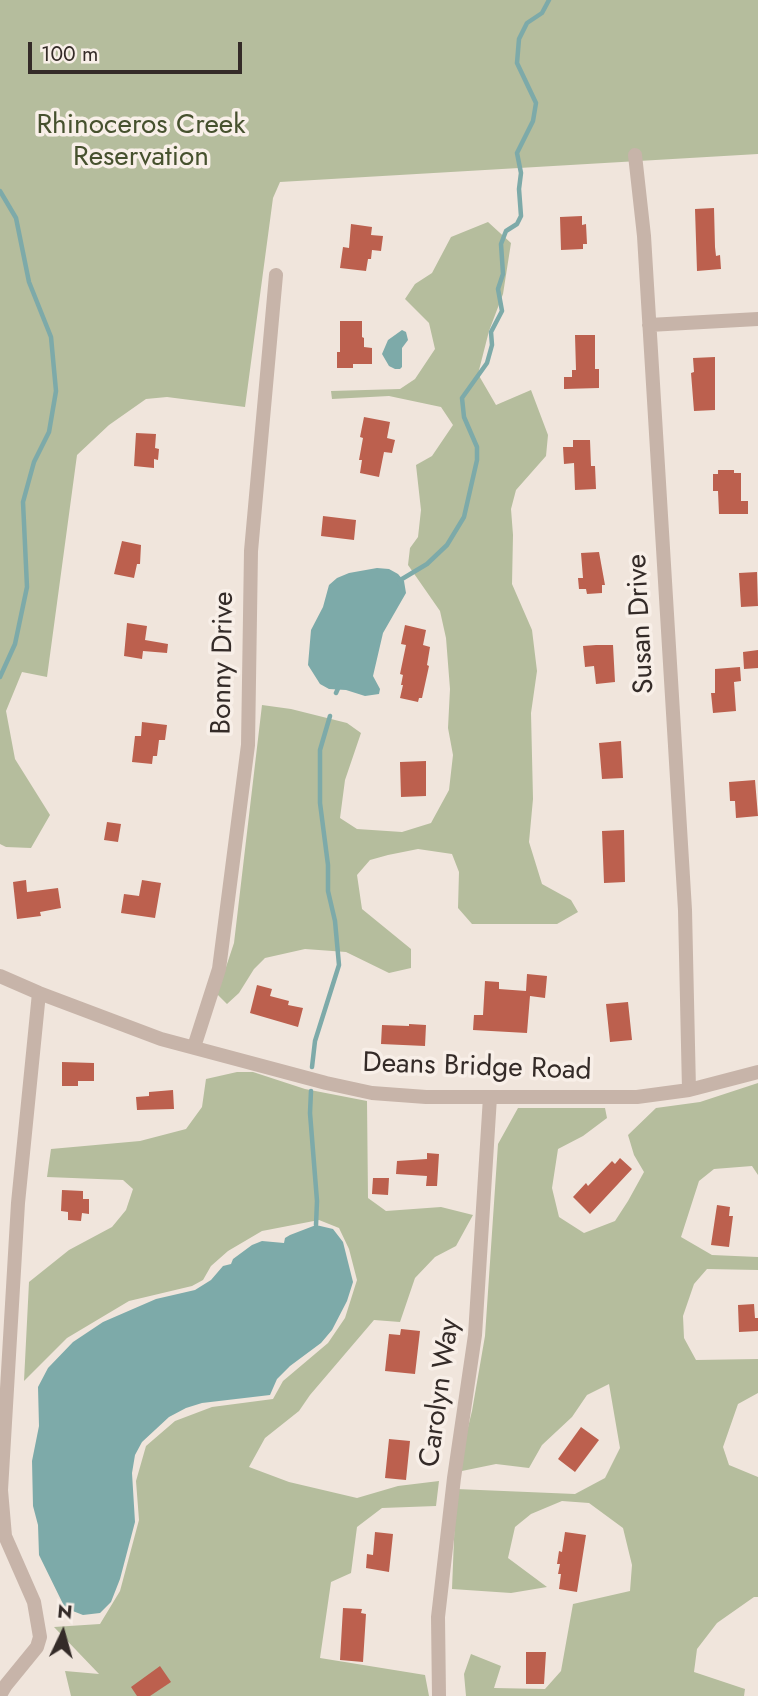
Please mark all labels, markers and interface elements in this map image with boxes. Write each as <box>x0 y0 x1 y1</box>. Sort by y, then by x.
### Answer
scale bar <box>32 28 245 72</box>
text: 100 m <box>41 39 98 69</box>
park label: Rhinoceros Creek Reservation <box>36 109 246 175</box>
street label: Susan Drive <box>622 553 662 695</box>
street label: Bonny Drive <box>206 591 242 735</box>
street label: Deans Bridge Road <box>362 1047 592 1089</box>
street label: Carolyn Way <box>414 1317 468 1469</box>
text: N <box>56 1597 74 1626</box>
north arrow <box>28 1598 98 1668</box>

